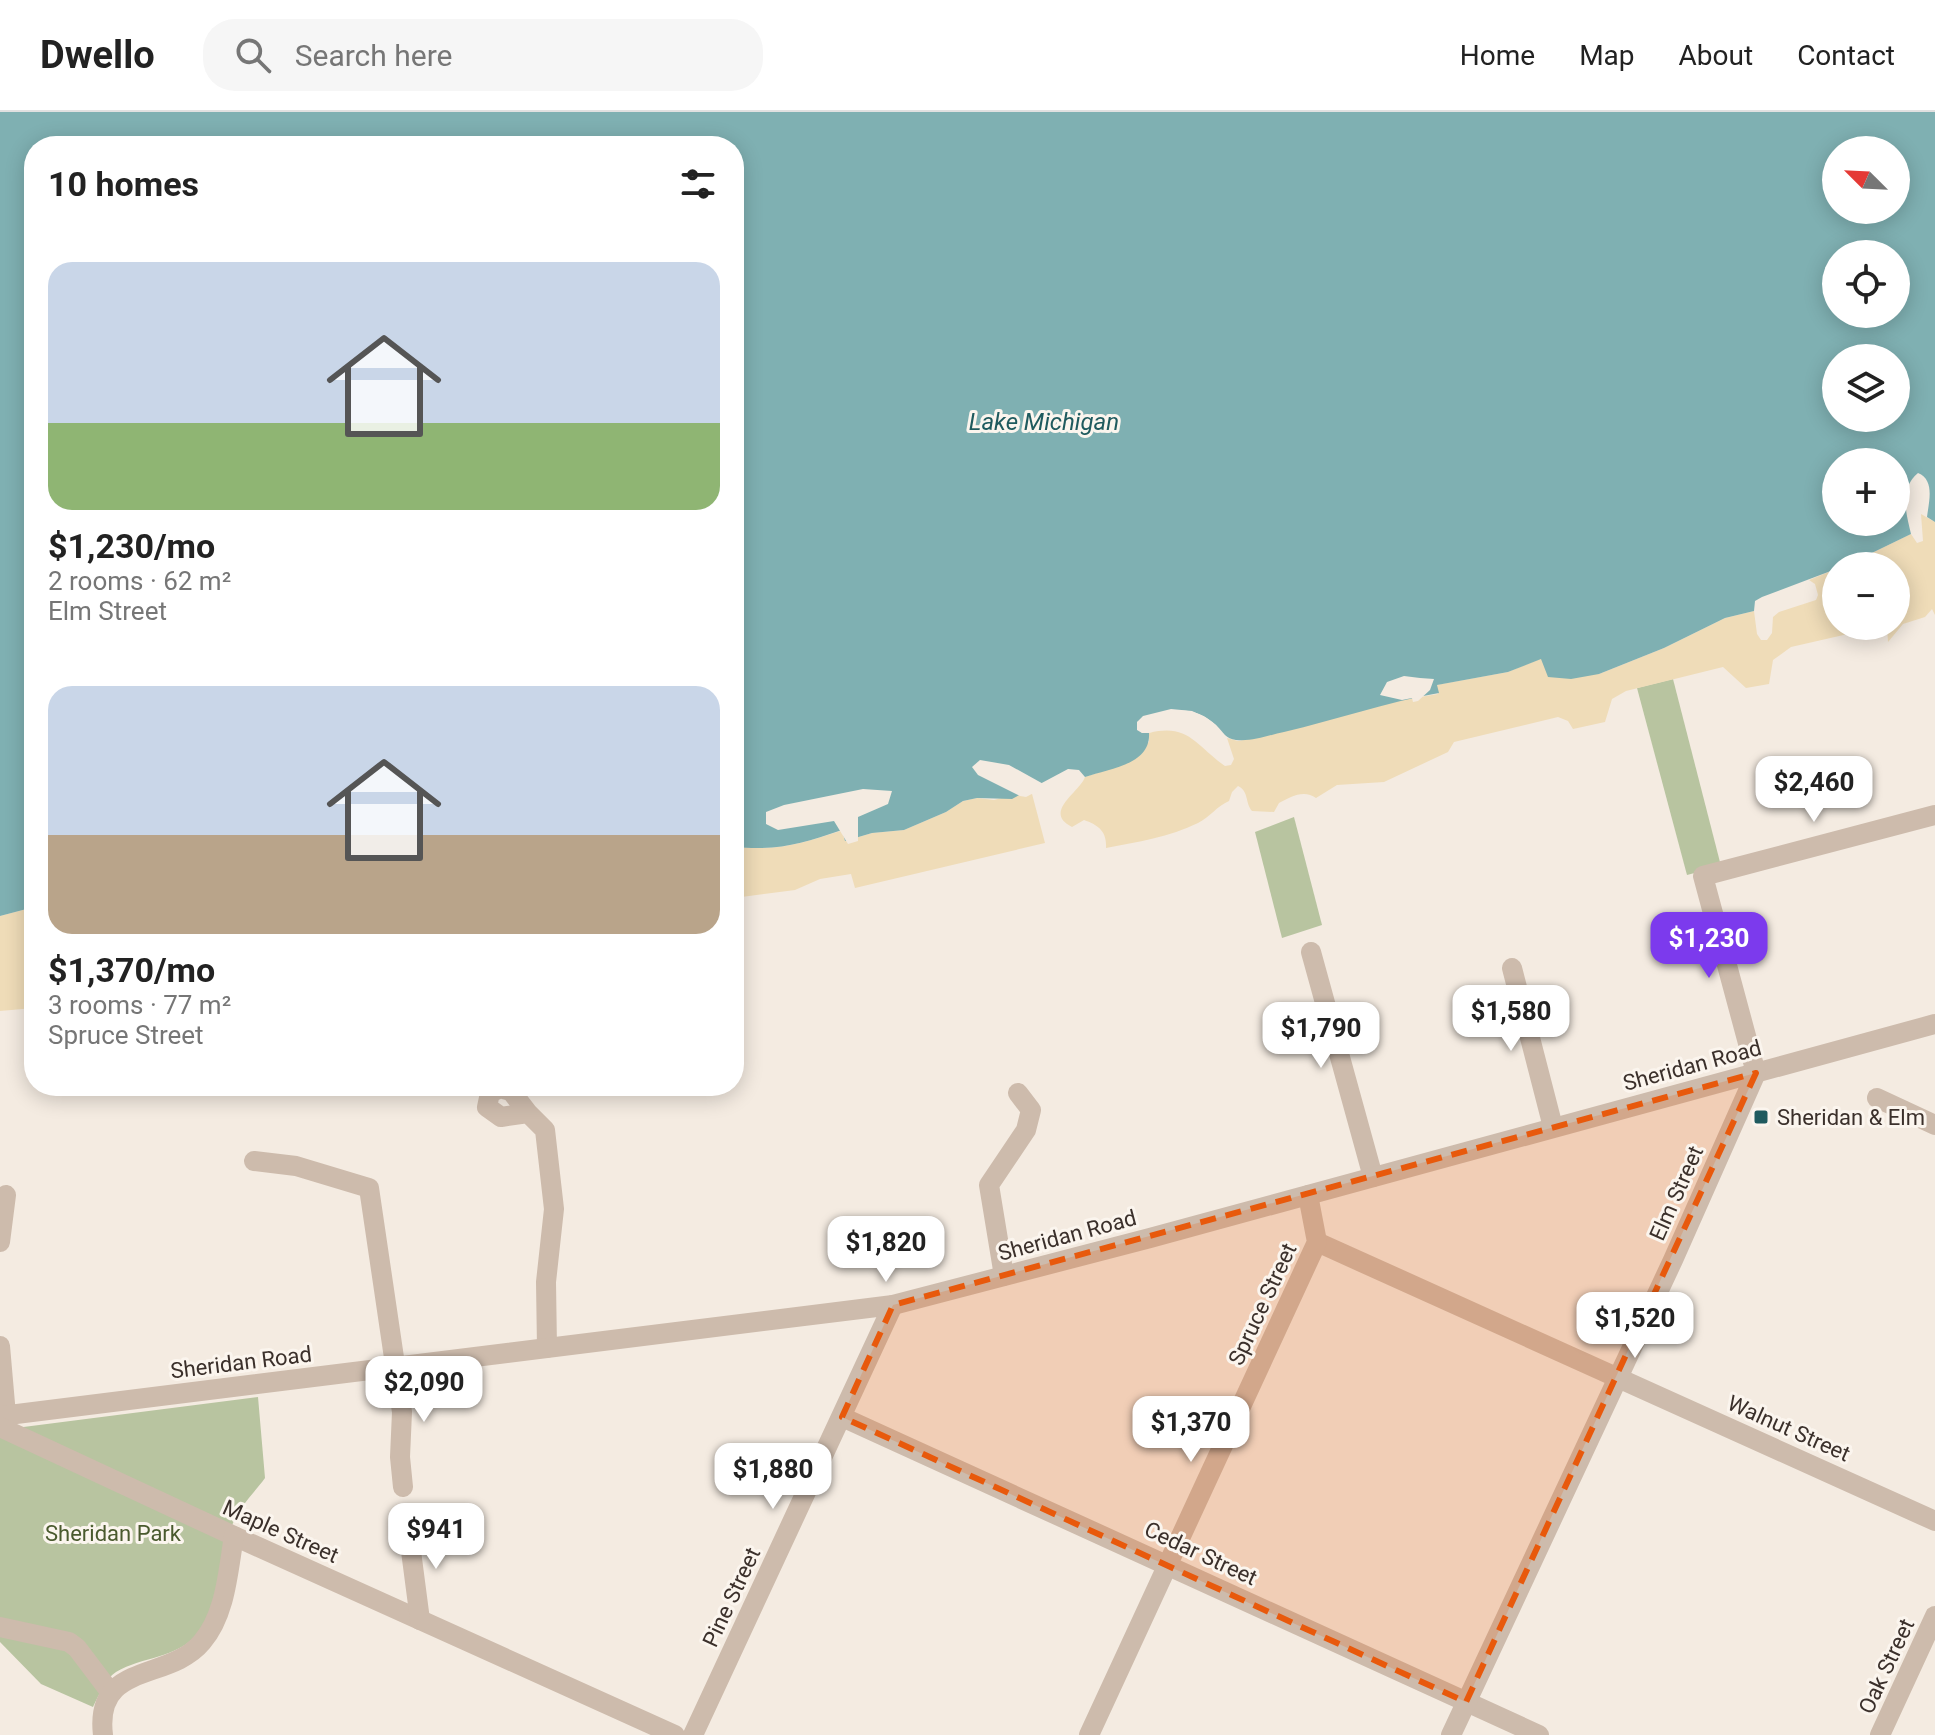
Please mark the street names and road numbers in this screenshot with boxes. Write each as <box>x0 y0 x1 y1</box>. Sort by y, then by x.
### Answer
street label: Sheridan Road <box>1620 1035 1764 1096</box>
street label: Elm Street <box>1645 1142 1708 1244</box>
street label: Sheridan Road <box>995 1205 1139 1266</box>
street label: Spruce Street <box>1223 1239 1302 1369</box>
street label: Sheridan Road <box>169 1341 313 1384</box>
street label: Walnut Street <box>1724 1390 1854 1467</box>
street label: Maple Street <box>219 1495 343 1568</box>
street label: Cedar Street <box>1141 1516 1261 1590</box>
street label: Pine Street <box>698 1544 765 1651</box>
street label: Oak Street <box>1854 1615 1919 1718</box>

